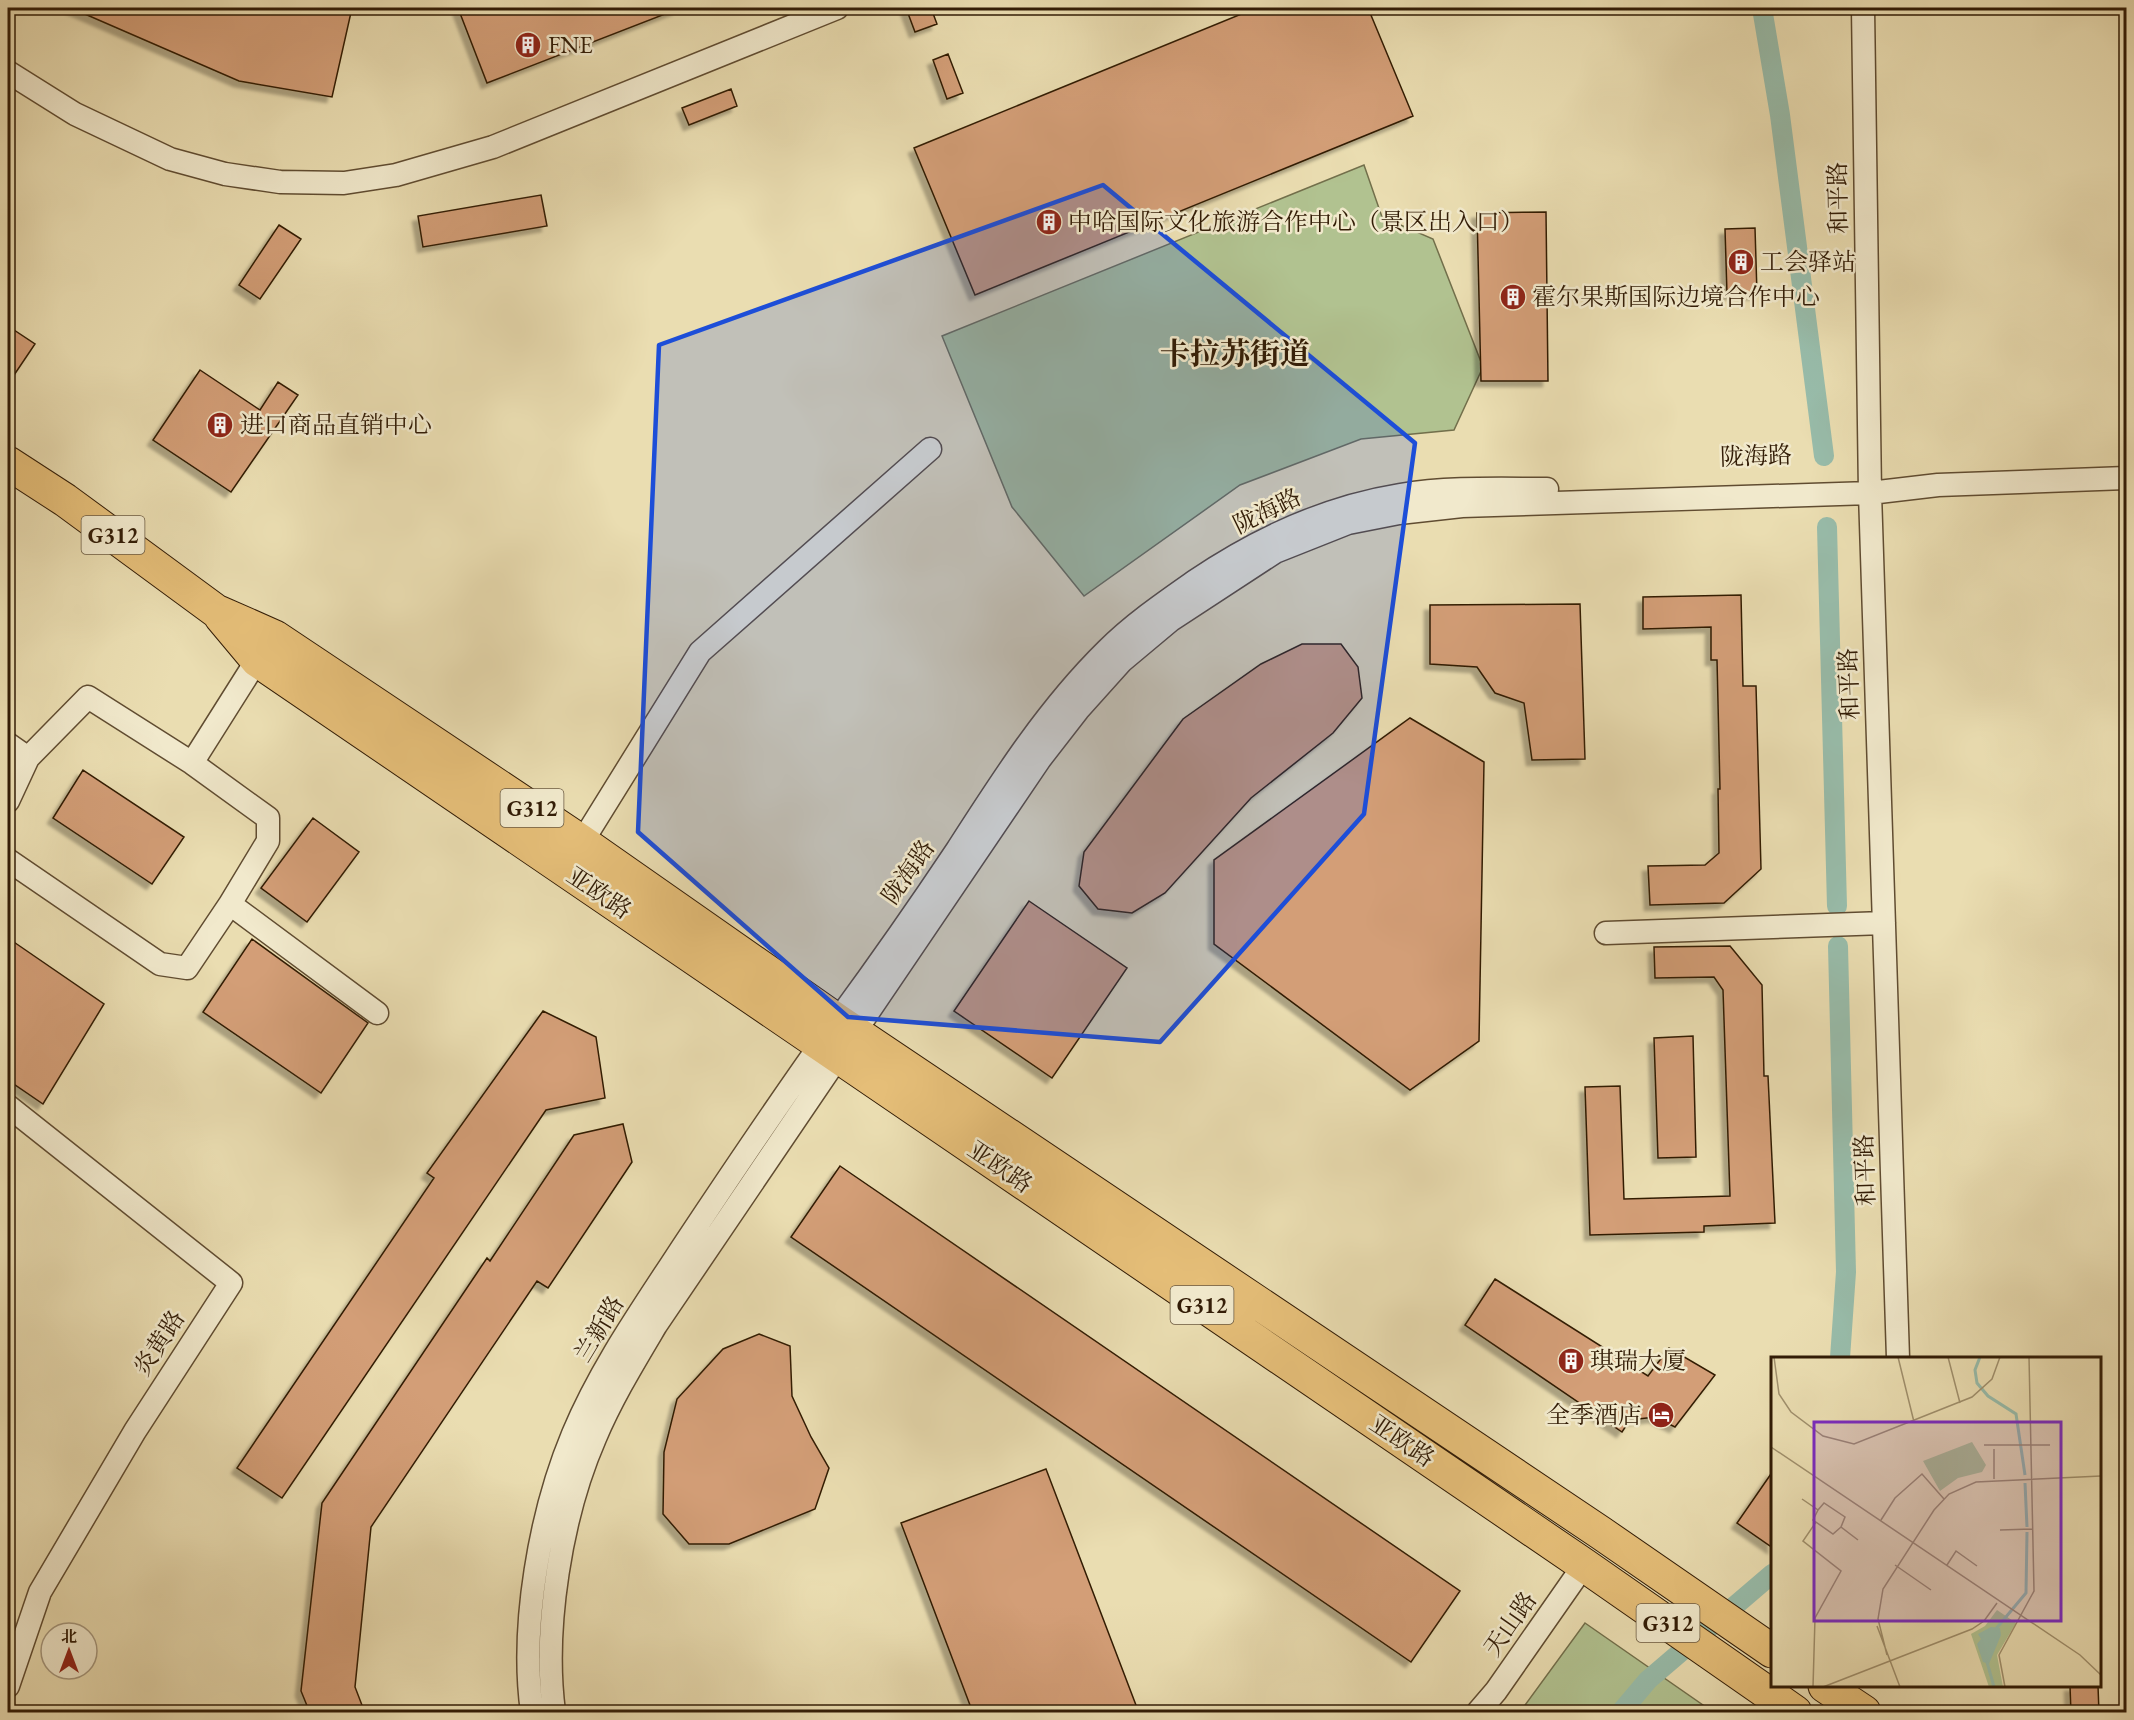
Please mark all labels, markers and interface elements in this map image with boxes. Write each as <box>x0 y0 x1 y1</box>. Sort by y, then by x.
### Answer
place label: FNE <box>548 29 593 60</box>
building icon: FNE <box>513 30 543 60</box>
street label: 和平路 <box>1821 162 1854 234</box>
place label: 中哈国际文化旅游合作中心（景区出入口） <box>1068 206 1524 237</box>
building icon: 中哈国际文化旅游合作中心（景区出入口） <box>1034 207 1064 237</box>
place label: 工会驿站 <box>1760 246 1856 277</box>
building icon: 工会驿站 <box>1726 247 1756 277</box>
place label: 霍尔果斯国际边境合作中心 <box>1532 281 1820 312</box>
building icon: 霍尔果斯国际边境合作中心 <box>1498 282 1528 312</box>
district label: 卡拉苏街道 <box>1160 334 1310 373</box>
place label: 进口商品直销中心 <box>240 409 432 440</box>
building icon: 进口商品直销中心 <box>205 410 235 440</box>
street label: 陇海路 <box>1719 439 1793 472</box>
street label: 陇海路 <box>1228 481 1306 540</box>
road number: G312 <box>82 516 144 554</box>
street label: 和平路 <box>1832 647 1865 721</box>
road number: G312 <box>500 789 564 827</box>
street label: 陇海路 <box>874 833 941 910</box>
street label: 亚欧路 <box>561 860 638 926</box>
street label: 和平路 <box>1848 1133 1881 1207</box>
street label: 亚欧路 <box>962 1134 1039 1200</box>
road number: G312 <box>1170 1286 1234 1324</box>
street label: 兰新路 <box>567 1290 630 1368</box>
street label: 炎黄路 <box>126 1304 191 1381</box>
place label: 琪瑞大厦 <box>1590 1345 1686 1376</box>
building icon: 琪瑞大厦 <box>1556 1346 1586 1376</box>
inset map <box>1771 1357 2101 1687</box>
place label: 全季酒店 <box>1546 1399 1642 1430</box>
hotel icon: 全季酒店 <box>1646 1400 1676 1430</box>
street label: 亚欧路 <box>1364 1408 1441 1474</box>
street label: 天山路 <box>1476 1585 1543 1662</box>
road number: G312 <box>1636 1604 1700 1642</box>
north arrow <box>39 1621 99 1681</box>
text: 北 <box>61 1626 77 1647</box>

